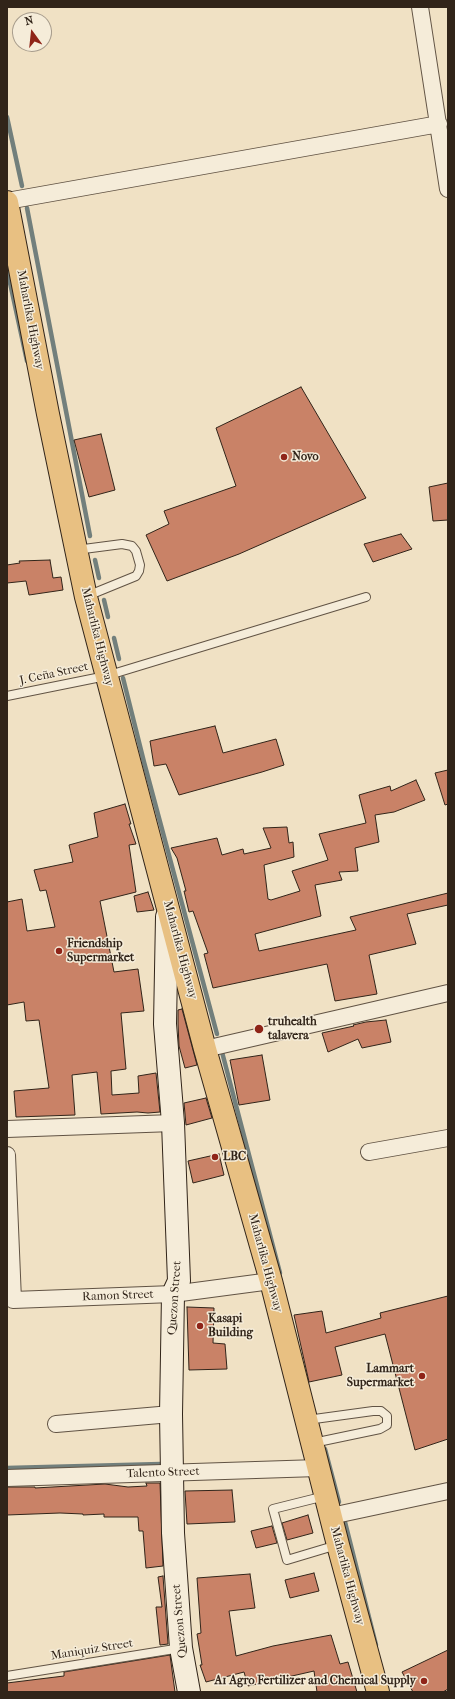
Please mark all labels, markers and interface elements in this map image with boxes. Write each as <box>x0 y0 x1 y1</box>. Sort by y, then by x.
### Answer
north arrow <box>12 12 52 52</box>
text: N <box>23 14 35 28</box>
street label: Maharlika Highway <box>13 269 47 371</box>
place label: Novo <box>292 450 319 464</box>
marker: Novo <box>279 452 289 462</box>
street label: Maharlika Highway <box>78 586 116 688</box>
street label: J. Ceña Street <box>18 660 90 688</box>
street label: Maharlika Highway <box>160 899 200 1001</box>
place label: Friendship Supermarket <box>67 937 134 965</box>
marker: Friendship Supermarket <box>54 946 64 956</box>
place label: truhealth talavera <box>268 1015 317 1043</box>
marker: truhealth talavera <box>253 1023 265 1035</box>
place label: LBC <box>223 1150 246 1164</box>
marker: LBC <box>210 1152 220 1162</box>
street label: Maharlika Highway <box>245 1212 285 1314</box>
street label: Quezon Street <box>165 1260 185 1336</box>
street label: Ramon Street <box>82 1288 154 1304</box>
place label: Kasapi Building <box>208 1312 253 1340</box>
marker: Kasapi Building <box>195 1321 205 1331</box>
place label: Lammart Supermarket <box>347 1362 414 1390</box>
marker: Lammart Supermarket <box>417 1371 427 1381</box>
street label: Talento Street <box>126 1465 200 1481</box>
street label: Maharlika Highway <box>327 1525 367 1627</box>
street label: Quezon Street <box>170 1583 190 1659</box>
street label: Maniquiz Street <box>50 1636 134 1664</box>
place label: A1 Agro Fertilizer and Chemical Supply <box>215 1674 416 1688</box>
marker: A1 Agro Fertilizer and Chemical Supply <box>419 1676 429 1686</box>

